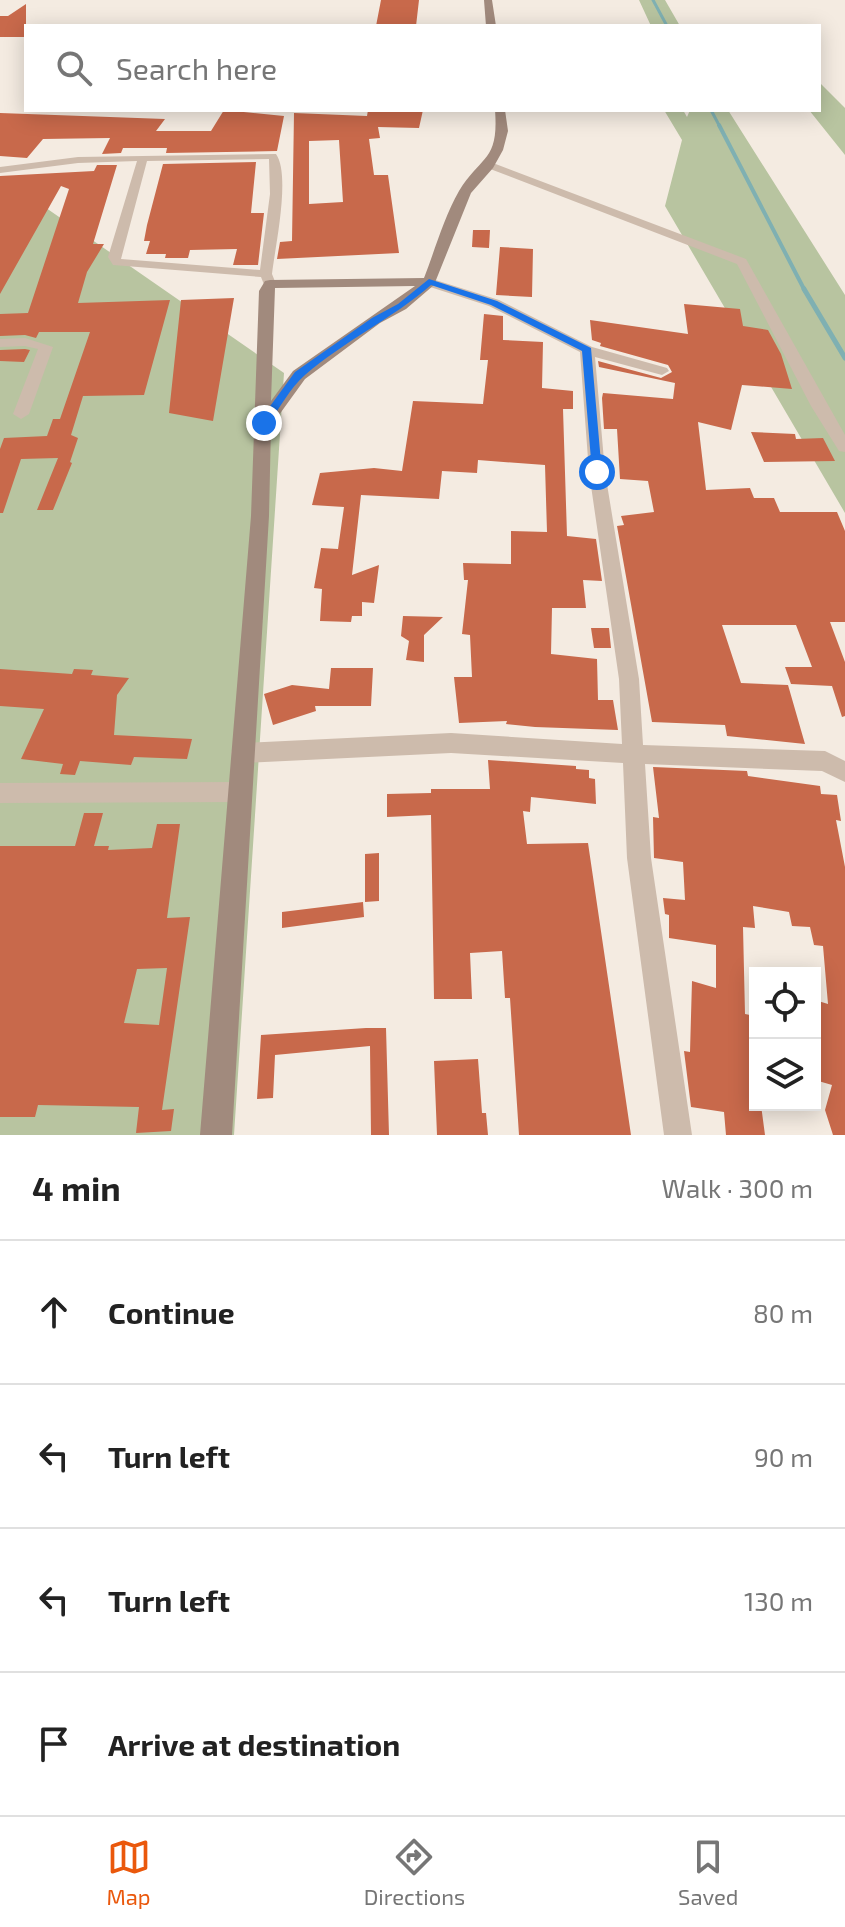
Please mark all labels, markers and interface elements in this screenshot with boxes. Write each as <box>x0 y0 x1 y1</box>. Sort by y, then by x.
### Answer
search box <box>24 24 821 112</box>
icon: search <box>52 46 96 90</box>
text: Search here <box>116 50 277 86</box>
route end <box>246 405 282 441</box>
route start <box>579 454 615 490</box>
map controls <box>749 967 821 1111</box>
button: locate <box>749 967 821 1039</box>
button: layers <box>749 1039 821 1111</box>
text: 4 min <box>32 1167 121 1208</box>
text: Walk · 300 m <box>662 1172 813 1203</box>
icon: ahead <box>32 1290 76 1334</box>
text: Continue <box>108 1294 235 1330</box>
text: 80 m <box>753 1297 813 1328</box>
icon: left <box>32 1434 76 1478</box>
text: Turn left <box>108 1438 230 1474</box>
text: 90 m <box>754 1441 813 1472</box>
icon: left <box>32 1578 76 1622</box>
text: Turn left <box>108 1582 230 1618</box>
text: 130 m <box>744 1585 813 1616</box>
icon: arrive <box>32 1722 76 1766</box>
text: Arrive at destination <box>108 1726 400 1762</box>
tab: Map <box>107 1835 151 1909</box>
tab: Directions <box>364 1835 465 1909</box>
tab: Saved <box>678 1835 738 1909</box>

